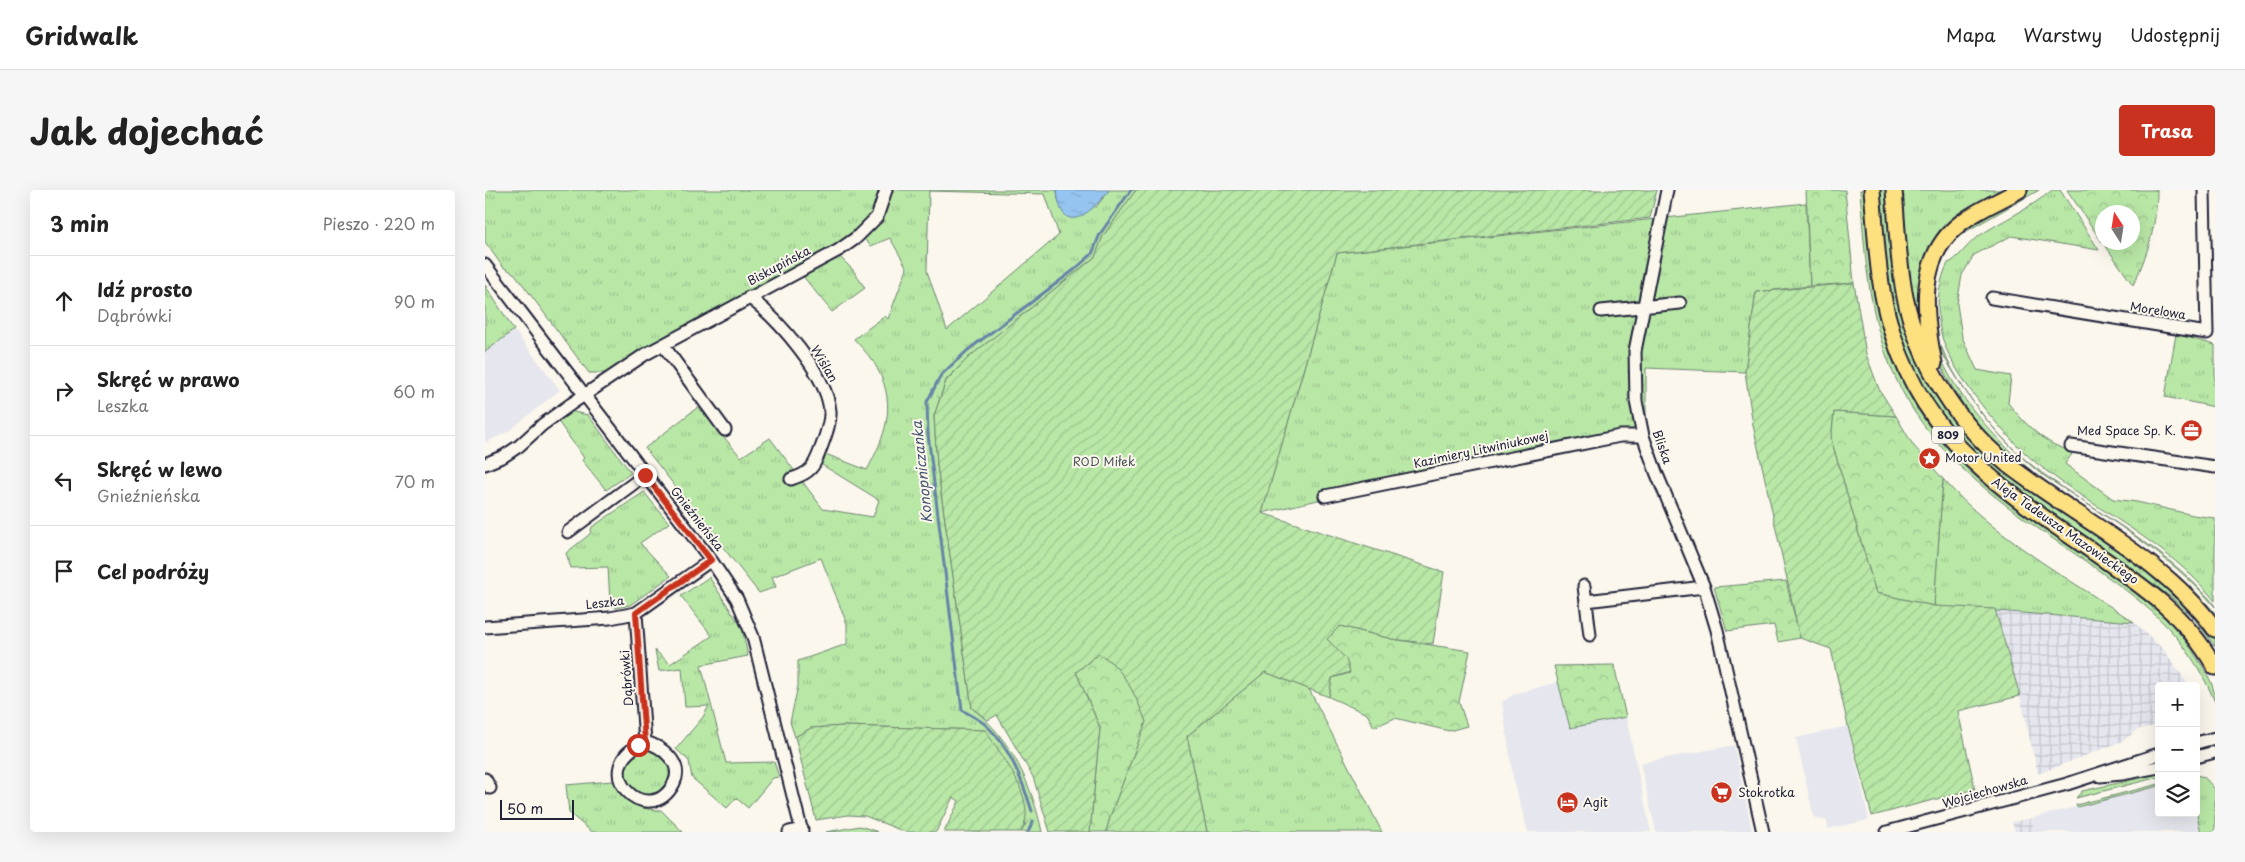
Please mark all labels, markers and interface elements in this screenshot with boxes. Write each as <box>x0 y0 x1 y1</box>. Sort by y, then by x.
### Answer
text: Gridwalk <box>25 17 138 53</box>
text: Mapa <box>1946 21 1996 48</box>
text: Warstwy <box>2024 21 2102 48</box>
text: Udostępnij <box>2130 21 2220 48</box>
text: Jak dojechać <box>30 104 264 157</box>
button: Trasa <box>2119 105 2215 156</box>
north arrow <box>2095 205 2140 250</box>
text: 3 min <box>50 207 109 239</box>
text: Pieszo · 220 m <box>323 211 435 235</box>
street label: Biskupińska <box>744 241 814 289</box>
text: Idź prosto <box>97 275 193 303</box>
icon: ahead <box>50 287 78 315</box>
text: 90 m <box>394 289 435 313</box>
street label: Morelowa <box>2129 297 2188 323</box>
text: Dąbrówki <box>97 303 172 327</box>
street label: Wiślan <box>807 342 843 385</box>
text: Skręć w prawo <box>97 365 240 393</box>
icon: right <box>50 377 78 405</box>
text: 60 m <box>393 379 435 403</box>
text: Leszka <box>97 393 149 417</box>
water label: Konopniczanka <box>906 419 937 524</box>
office icon: Med Space Sp. K. <box>2180 419 2204 443</box>
place label: Med Space Sp. K. <box>2077 421 2176 439</box>
street label: Kazimiery Litwiniukowej <box>1412 426 1550 472</box>
road number: 809 <box>1932 426 1964 444</box>
street label: Bliska <box>1649 427 1677 467</box>
place icon: Motor United <box>1917 446 1941 470</box>
place label: Motor United <box>1945 448 2022 466</box>
park label: ROD Miłek <box>1073 452 1135 470</box>
text: Skręć w lewo <box>97 455 222 483</box>
route end <box>634 464 657 487</box>
icon: left <box>50 467 78 495</box>
text: 70 m <box>395 469 435 493</box>
street label: Aleja Tadeusza Mazowieckiego <box>1988 472 2143 588</box>
street label: Gnieźnieńska <box>667 482 729 555</box>
text: Gnieźnieńska <box>97 483 200 507</box>
icon: arrive <box>50 557 78 585</box>
text: Cel podróży <box>97 557 209 585</box>
street label: Leszka <box>585 591 626 613</box>
street label: Dąbrówki <box>615 649 637 707</box>
map controls <box>2155 682 2200 817</box>
button: + <box>2155 682 2200 727</box>
button: − <box>2155 727 2200 772</box>
route start <box>627 734 650 757</box>
street label: Wojciechowska <box>1940 770 2030 812</box>
button: layers <box>2155 772 2200 817</box>
supermarket icon: Stokrotka <box>1710 781 1734 805</box>
place label: Stokrotka <box>1738 783 1795 801</box>
hotel icon: Agit <box>1555 791 1579 815</box>
place label: Agit <box>1583 793 1608 811</box>
scale bar <box>500 797 574 820</box>
text: 50 m <box>507 798 543 819</box>

